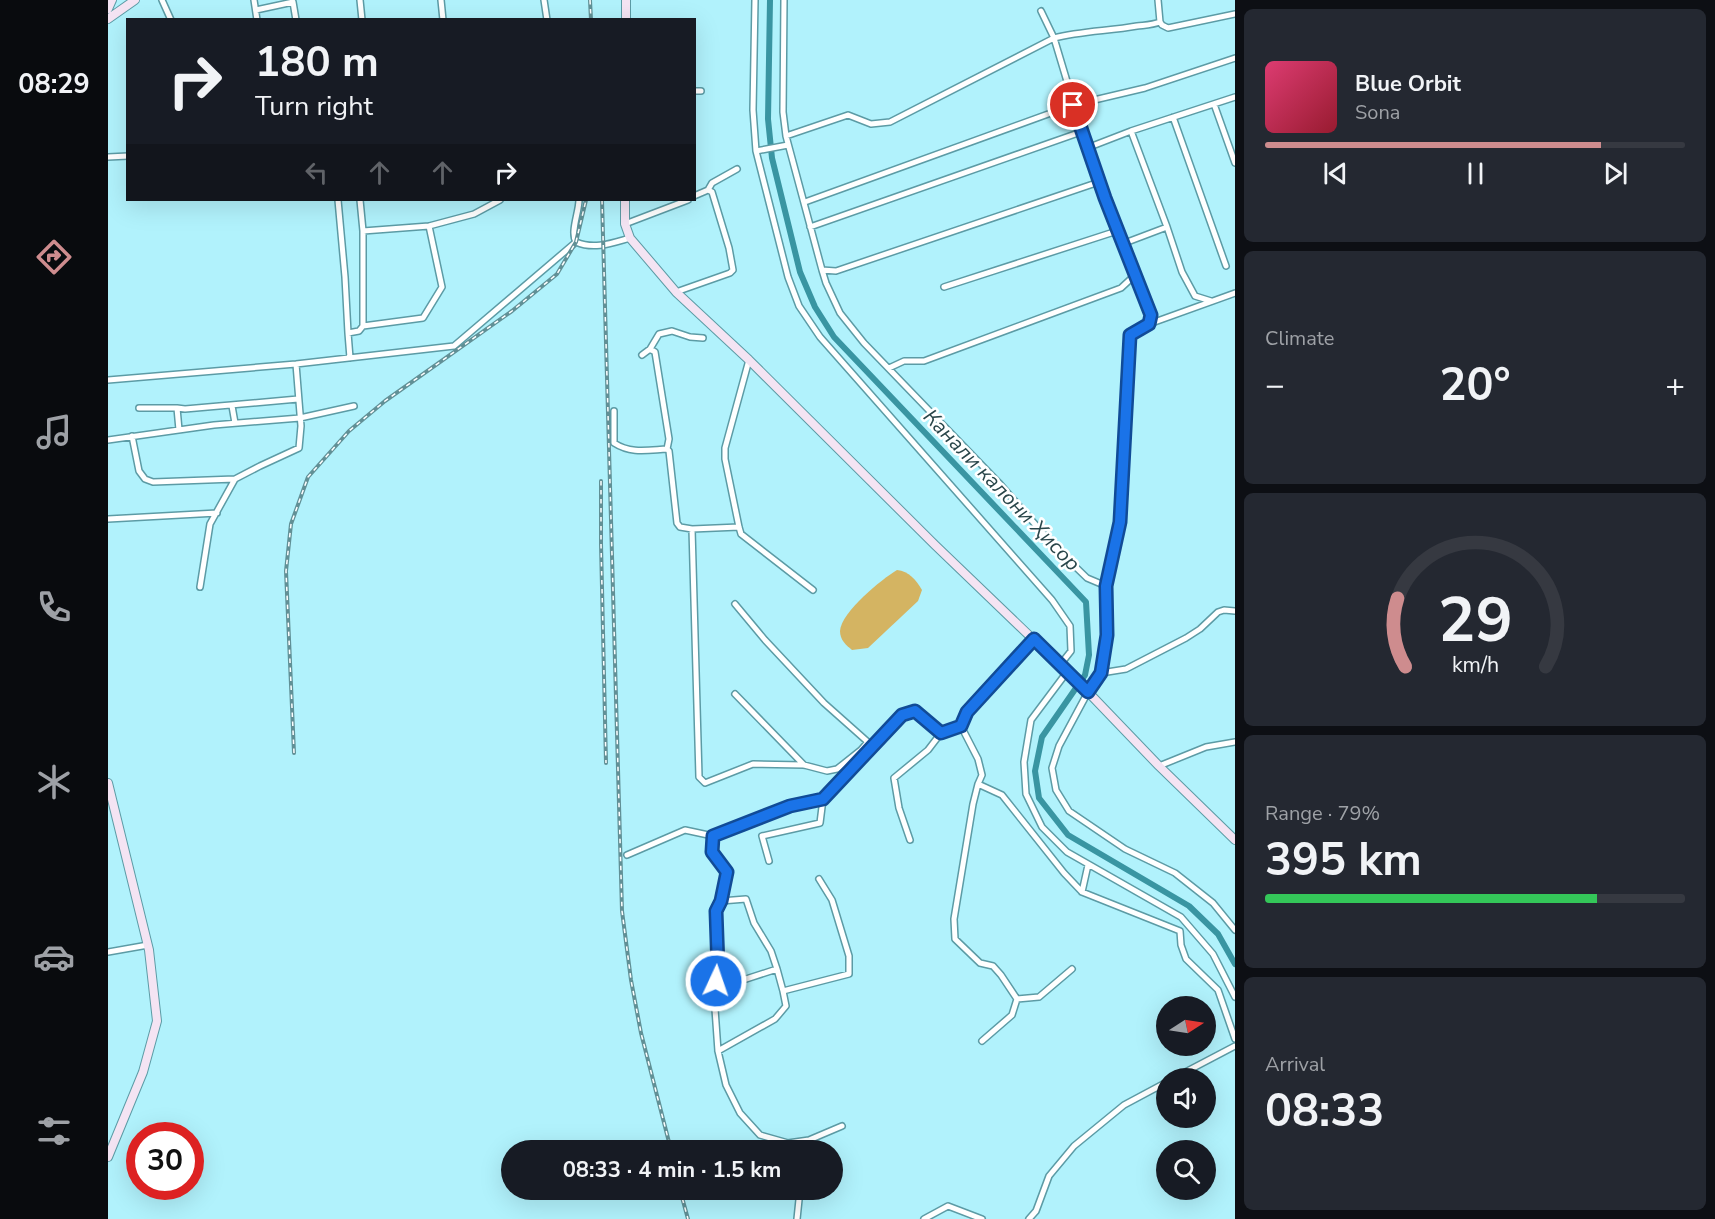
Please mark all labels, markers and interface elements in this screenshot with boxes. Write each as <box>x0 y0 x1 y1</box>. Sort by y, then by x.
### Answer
text: 180 m <box>255 34 379 91</box>
icon: right <box>156 42 234 120</box>
text: 08:29 <box>18 66 90 103</box>
text: Blue Orbit <box>1355 69 1461 99</box>
pin <box>1047 79 1098 130</box>
text: Turn right <box>255 88 373 125</box>
icon: arrive <box>1056 88 1089 121</box>
text: Sona <box>1355 99 1400 126</box>
icon: left <box>300 156 333 189</box>
icon: ahead <box>363 156 396 189</box>
icon: ahead <box>426 156 459 189</box>
icon: right <box>489 156 522 189</box>
icon: previous <box>1319 157 1352 190</box>
icon: pause <box>1459 157 1492 190</box>
icon: next <box>1599 157 1632 190</box>
icon: directions <box>33 236 75 278</box>
text: Climate <box>1265 325 1334 352</box>
text: 20° <box>1439 355 1511 416</box>
text: − <box>1265 363 1285 408</box>
text: + <box>1665 363 1685 408</box>
water label: Канали калони Ҳисор <box>917 403 1087 577</box>
icon: music <box>33 411 75 453</box>
text: 29 <box>1438 578 1512 663</box>
icon: phone <box>33 586 75 628</box>
text: km/h <box>1451 650 1499 680</box>
icon: climate <box>33 761 75 803</box>
text: Range · 79% <box>1265 800 1380 827</box>
text: 395 km <box>1265 830 1422 891</box>
icon: car <box>33 936 75 978</box>
position arrow <box>684 949 748 1013</box>
north arrow <box>1156 996 1216 1056</box>
map controls <box>1156 996 1216 1200</box>
text: Arrival <box>1265 1051 1325 1078</box>
button: sound <box>1156 1068 1216 1128</box>
text: 08:33 <box>1265 1081 1384 1142</box>
icon: filters <box>33 1110 75 1152</box>
speed limit sign: 30 <box>126 1122 204 1200</box>
button: search <box>1156 1140 1216 1200</box>
text: 08:33 · 4 min · 1.5 km <box>563 1155 781 1185</box>

